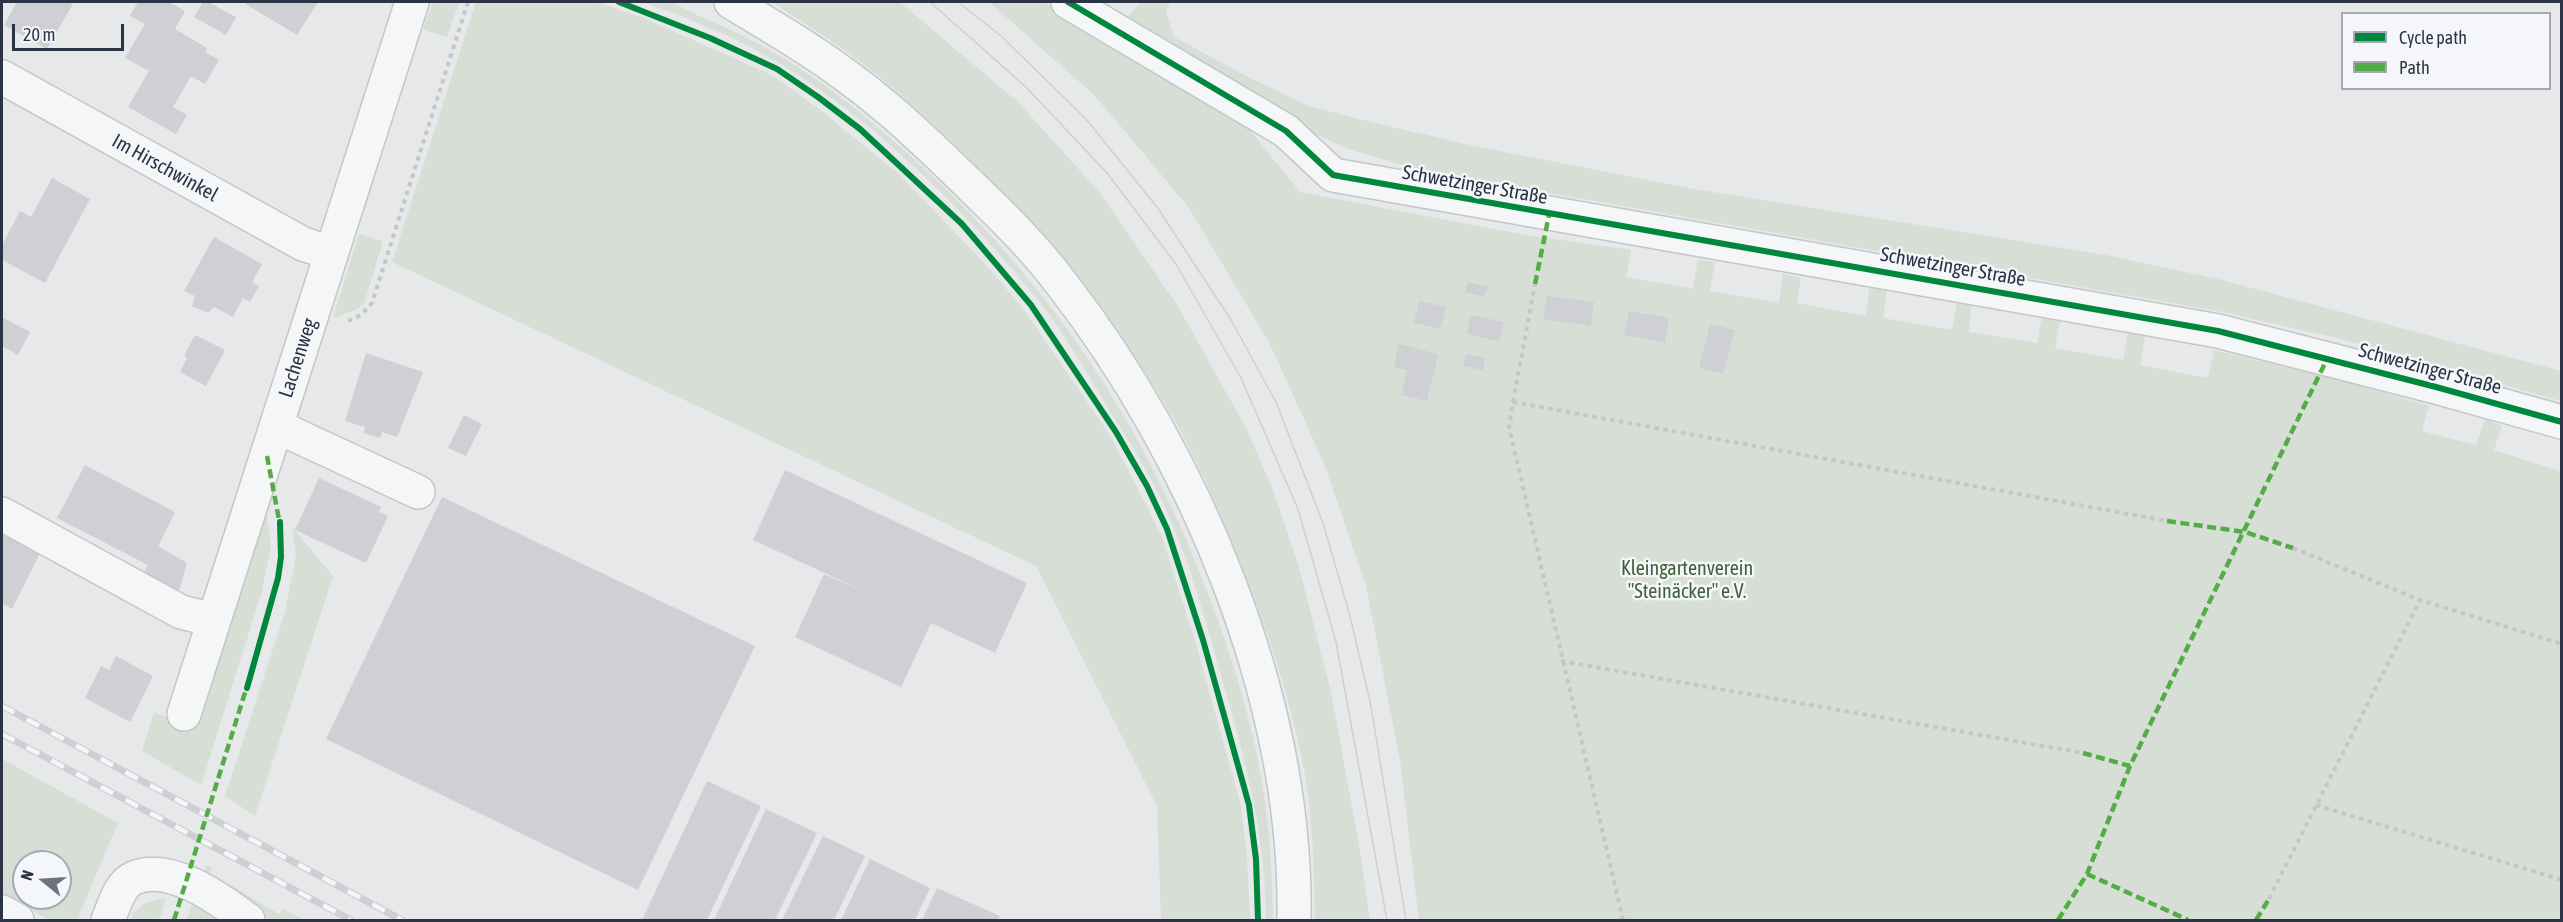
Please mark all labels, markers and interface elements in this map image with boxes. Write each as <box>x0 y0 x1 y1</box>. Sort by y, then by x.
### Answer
scale bar <box>15 12 128 50</box>
legend <box>2341 12 2551 90</box>
text: 20 m <box>23 24 55 45</box>
text: Cycle path <box>2399 27 2467 48</box>
text: Path <box>2399 57 2430 78</box>
street label: Im Hirschwinkel <box>108 129 222 207</box>
street label: Schwetzinger Straße <box>1401 160 1549 210</box>
street label: Schwetzinger Straße <box>1879 242 2027 292</box>
street label: Lachenweg <box>274 315 322 401</box>
street label: Schwetzinger Straße <box>2356 338 2504 400</box>
park label: Kleingartenverein "Steinäcker" e.V. <box>1621 557 1753 604</box>
north arrow <box>12 850 72 910</box>
text: N <box>17 868 37 882</box>

